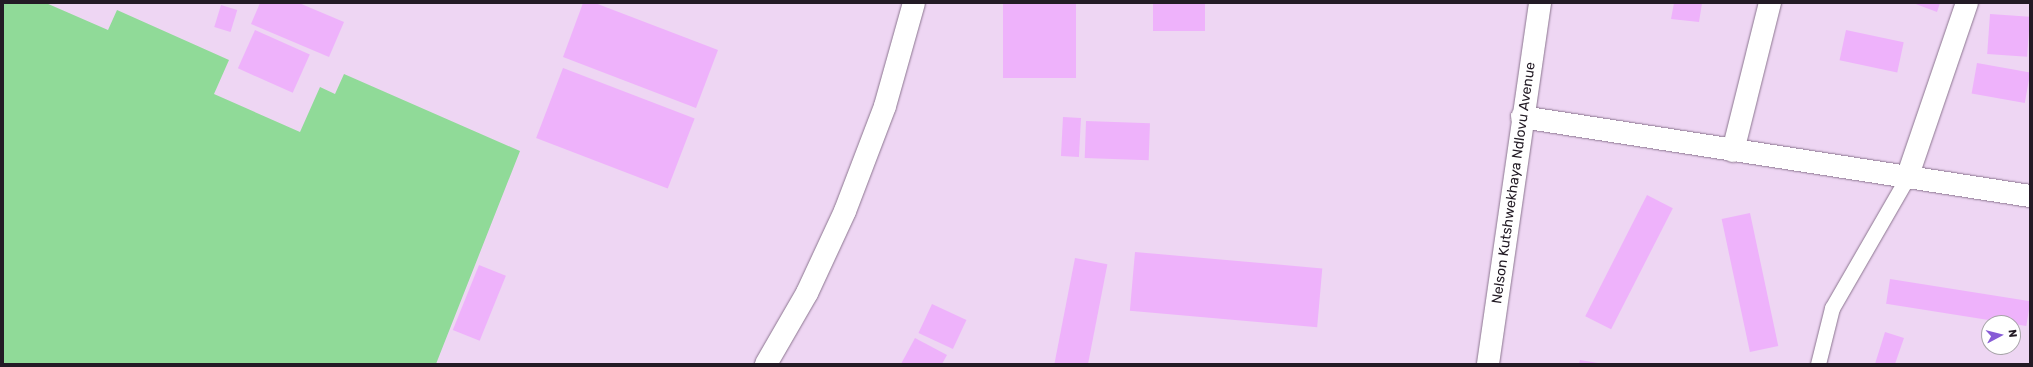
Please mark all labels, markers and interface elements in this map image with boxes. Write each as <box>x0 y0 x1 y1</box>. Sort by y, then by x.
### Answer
street label: Nelson Kutshwekhaya Ndlovu Avenue <box>1489 61 1539 305</box>
north arrow <box>1981 315 2021 355</box>
text: N <box>2005 329 2019 338</box>

